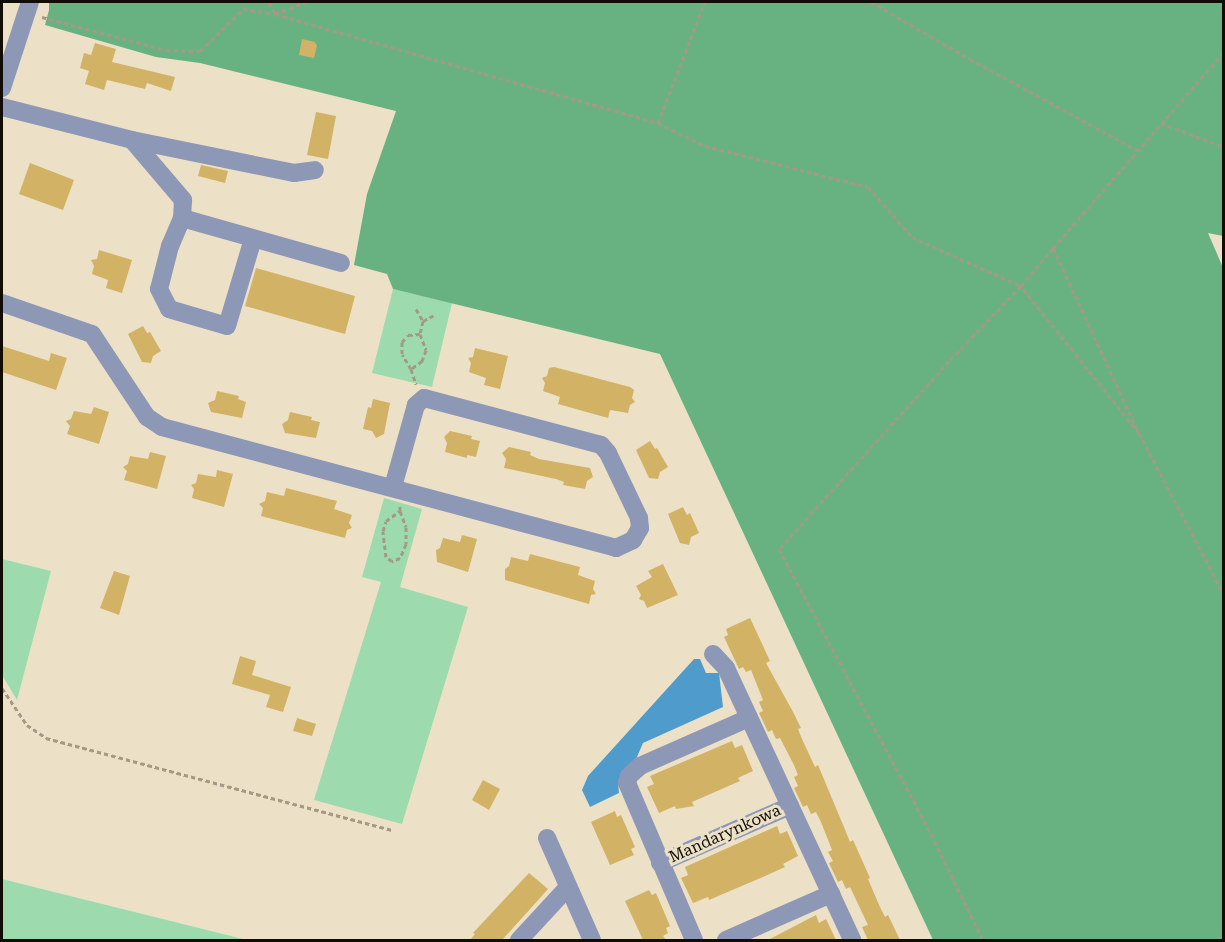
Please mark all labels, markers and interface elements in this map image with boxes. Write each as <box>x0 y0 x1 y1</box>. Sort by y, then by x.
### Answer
street label: Mandarynkowa <box>666 801 784 867</box>

